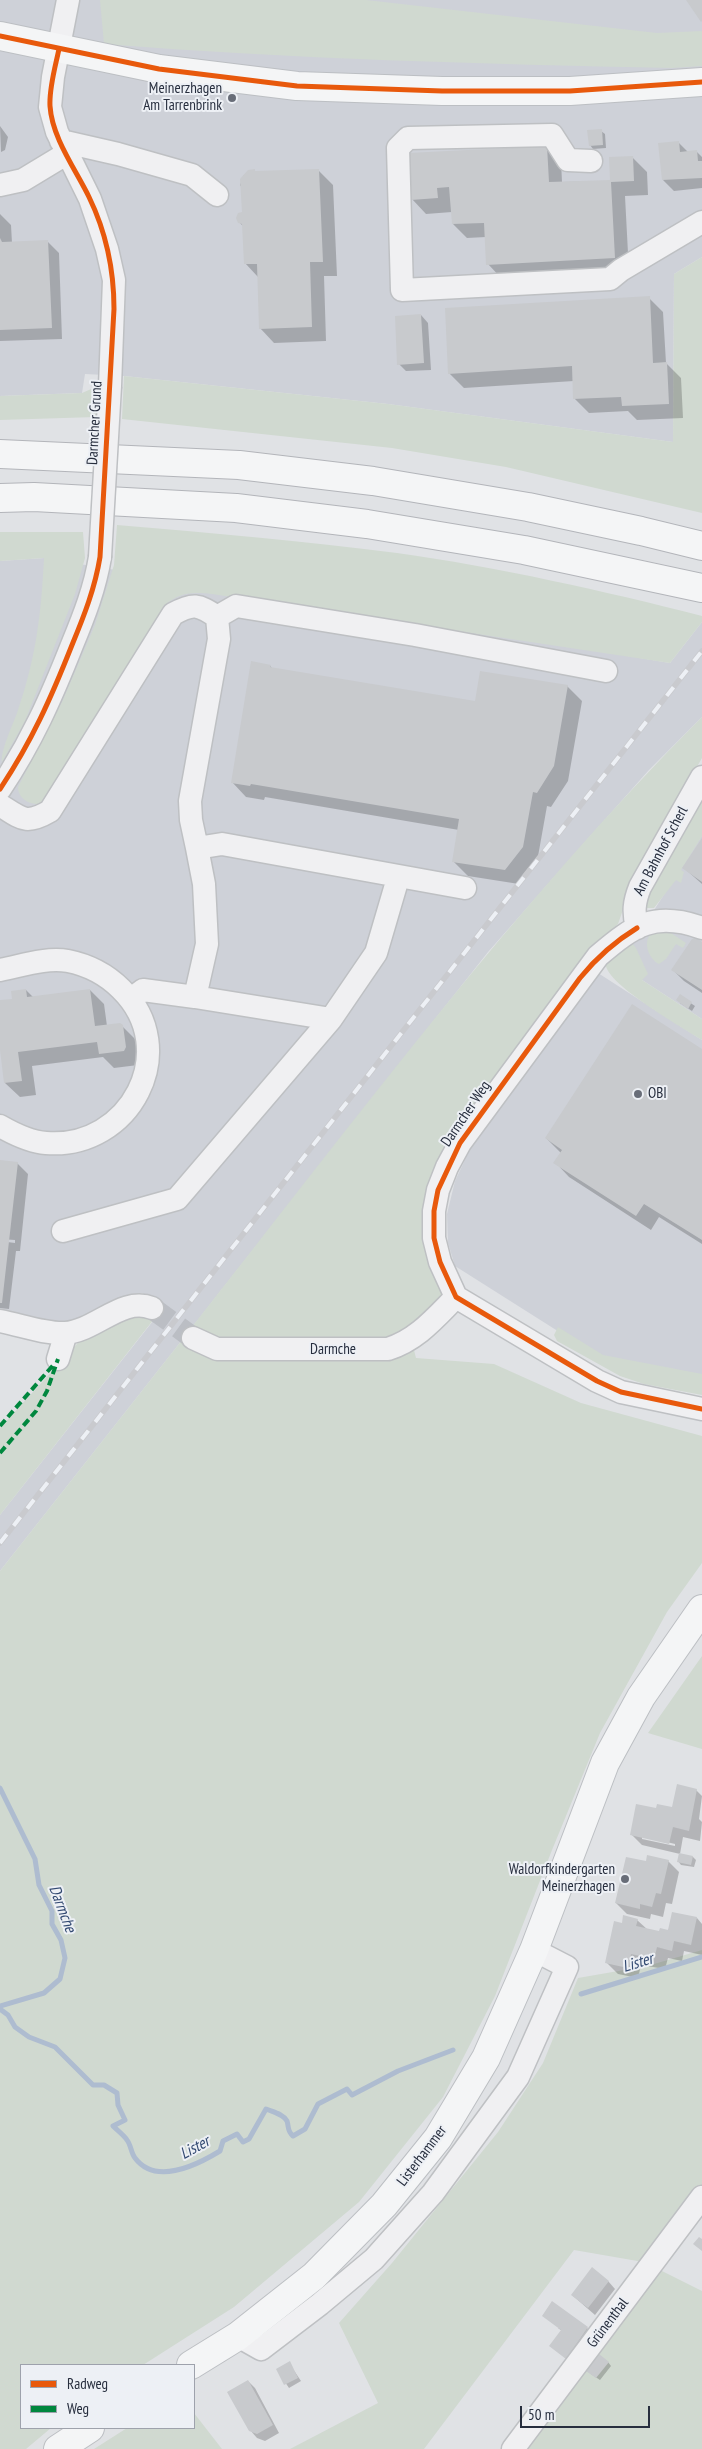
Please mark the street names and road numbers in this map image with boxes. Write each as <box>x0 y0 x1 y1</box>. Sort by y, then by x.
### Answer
street label: Darmcher Grund <box>84 380 106 466</box>
street label: Am Bahnhof Scherl <box>630 803 692 899</box>
street label: Darmcher Weg <box>437 1078 495 1150</box>
street label: Darmche <box>310 1341 356 1359</box>
street label: Listerhammer <box>393 2122 451 2190</box>
street label: Grünenthal <box>583 2295 633 2351</box>

